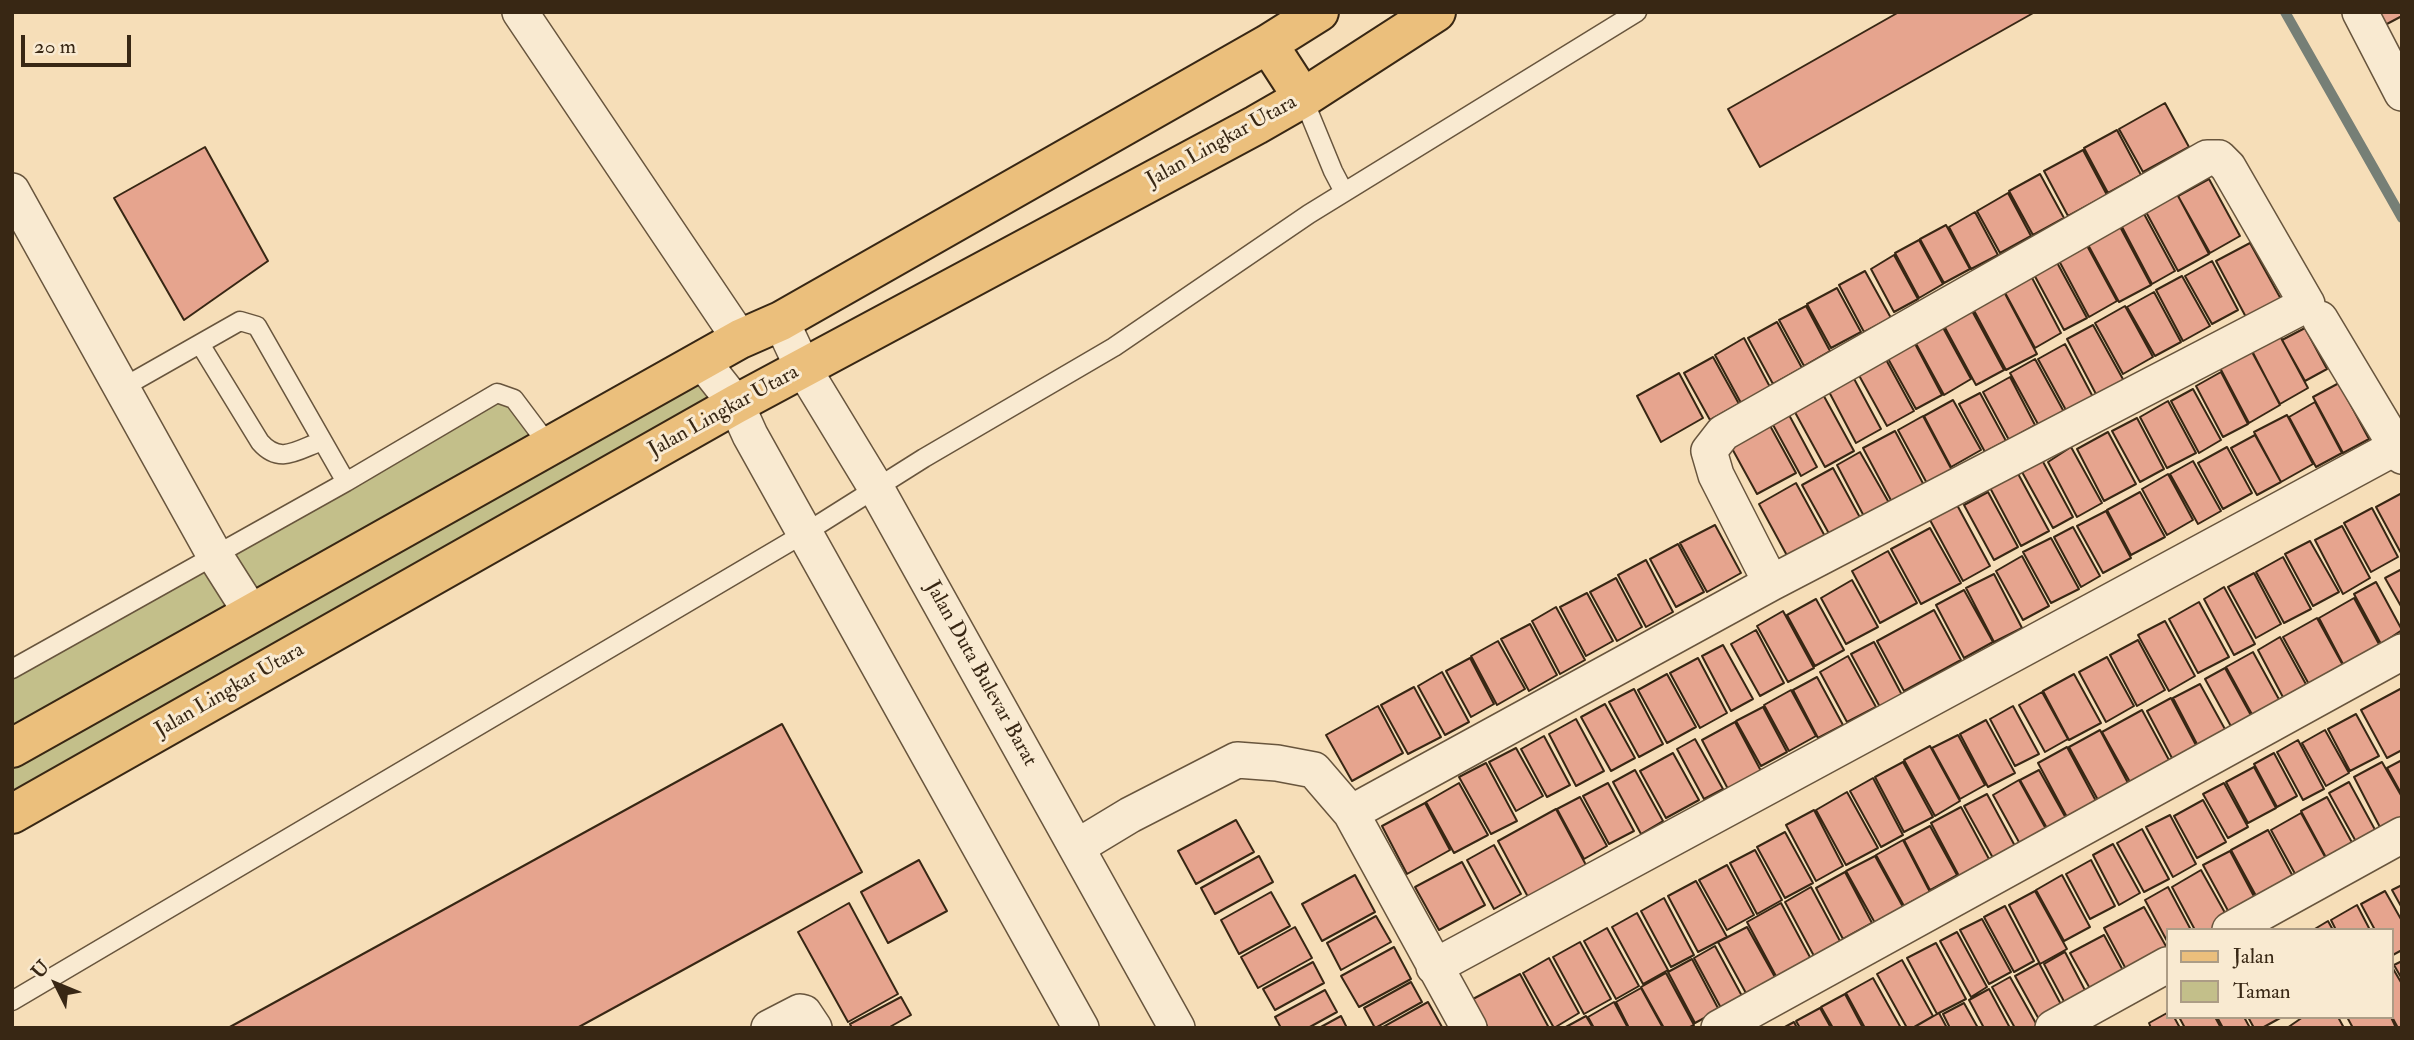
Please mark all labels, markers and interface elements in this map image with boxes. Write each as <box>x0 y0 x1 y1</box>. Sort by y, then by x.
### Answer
scale bar <box>24 21 135 65</box>
text: 20 m <box>34 33 76 60</box>
street label: Jalan Lingkar Utara <box>1143 90 1301 194</box>
street label: Jalan Lingkar Utara <box>645 360 803 464</box>
street label: Jalan Duta Bulevar Barat <box>919 577 1041 771</box>
street label: Jalan Lingkar Utara <box>151 638 309 744</box>
legend <box>2166 928 2393 1019</box>
text: Jalan <box>2233 943 2275 970</box>
north arrow <box>21 949 91 1019</box>
text: U <box>26 956 55 984</box>
text: Taman <box>2233 978 2291 1005</box>

